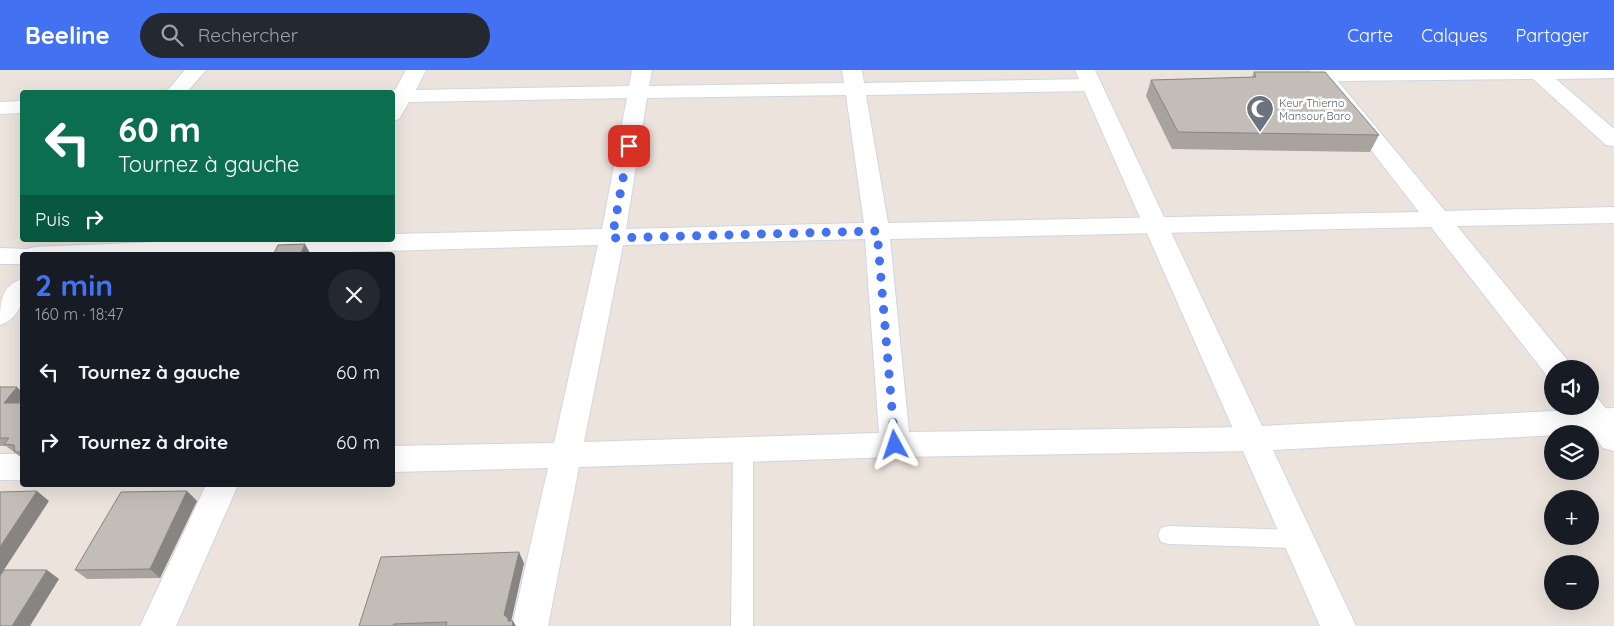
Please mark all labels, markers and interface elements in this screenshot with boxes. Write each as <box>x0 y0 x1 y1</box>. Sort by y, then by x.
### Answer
search box <box>140 13 490 58</box>
text: Beeline <box>25 20 110 50</box>
icon: search <box>158 21 186 49</box>
text: Rechercher <box>198 23 298 47</box>
text: Carte <box>1347 24 1393 47</box>
text: Calques <box>1421 24 1488 47</box>
text: Partager <box>1516 24 1589 47</box>
mosque icon: Keur Thierno Mansour Baro <box>1245 94 1275 133</box>
place label: Keur Thierno Mansour Baro <box>1279 96 1351 123</box>
text: 60 m <box>118 107 201 151</box>
icon: left <box>35 110 100 175</box>
pin <box>608 125 650 167</box>
icon: arrive <box>615 132 643 160</box>
text: Tournez à gauche <box>118 150 300 178</box>
icon: right <box>80 205 108 233</box>
text: Puis <box>35 207 70 231</box>
text: 2 min <box>35 266 113 304</box>
button: close <box>328 269 380 321</box>
text: 160 m · 18:47 <box>35 304 124 324</box>
icon: left <box>35 358 63 386</box>
text: Tournez à gauche <box>78 360 240 384</box>
text: 60 m <box>336 360 380 384</box>
map controls <box>1544 360 1599 610</box>
button: sound <box>1544 360 1599 415</box>
position arrow <box>868 418 920 470</box>
button: layers <box>1544 425 1599 480</box>
icon: right <box>35 428 63 456</box>
text: Tournez à droite <box>78 430 228 454</box>
text: 60 m <box>336 430 380 454</box>
button: + <box>1544 490 1599 545</box>
button: − <box>1544 555 1599 610</box>

